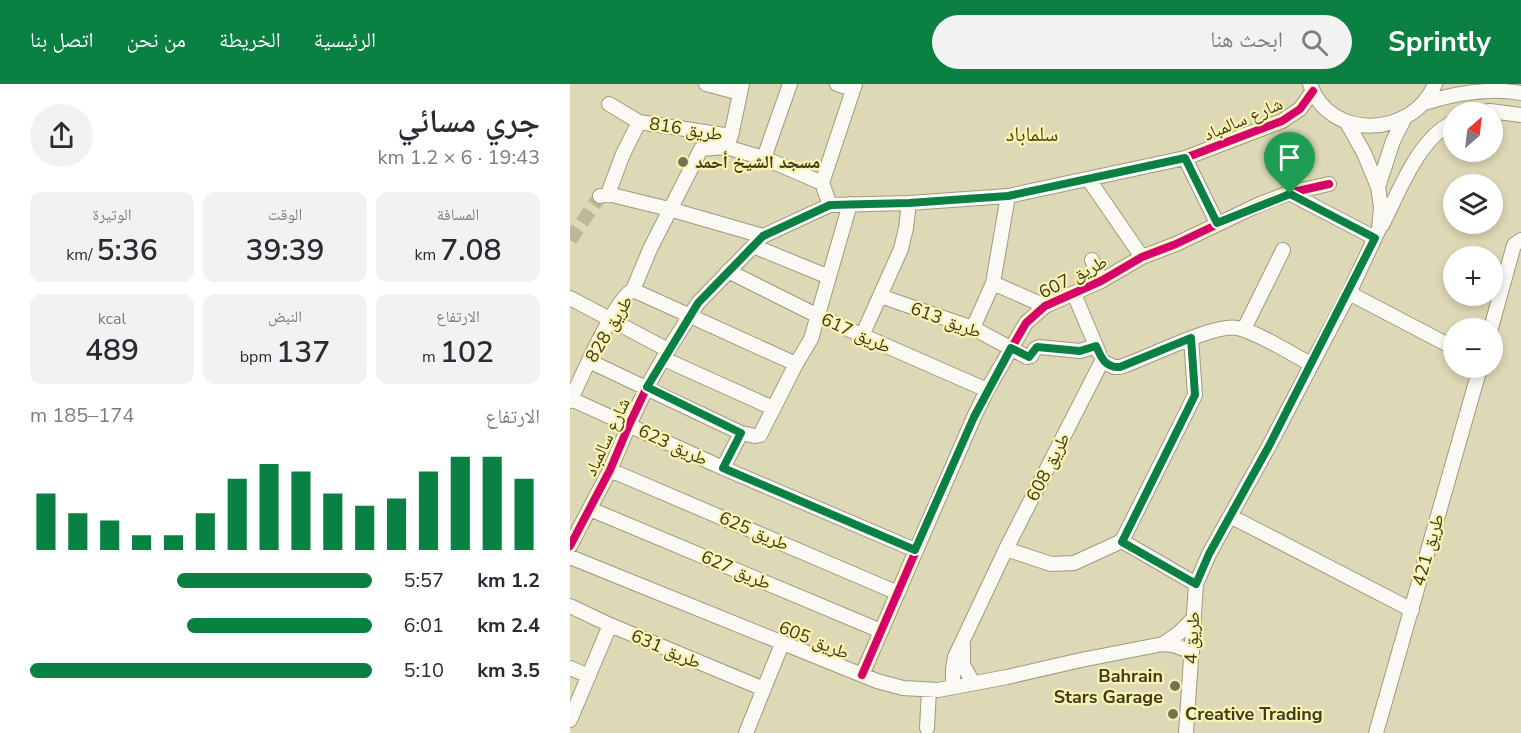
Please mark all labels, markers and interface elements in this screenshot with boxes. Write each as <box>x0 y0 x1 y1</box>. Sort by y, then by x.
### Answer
search box <box>932 15 1352 69</box>
text: Sprintly <box>1388 23 1491 61</box>
text: ابحث هنا <box>1210 25 1283 55</box>
text: اتصل بنا <box>30 26 94 54</box>
text: من نحن <box>127 26 186 54</box>
text: الخريطة <box>219 26 281 54</box>
text: الرئيسية <box>314 26 376 54</box>
icon: search <box>1298 26 1331 59</box>
street label: شارع سالمباد <box>1200 92 1286 146</box>
text: جري مسائي <box>397 99 540 144</box>
north arrow <box>1443 102 1503 162</box>
map controls <box>1443 102 1503 378</box>
button: share <box>30 104 93 167</box>
street label: طريق 816 <box>648 111 724 147</box>
district label: سلماباد <box>1006 120 1058 148</box>
pin <box>1264 132 1315 194</box>
icon: arrive <box>1273 141 1306 174</box>
text: 19:43 · 6 × 1.2 km <box>377 144 540 171</box>
place label: مسجد الشيخ أحمد <box>695 150 820 174</box>
marker: مسجد الشيخ أحمد <box>676 155 690 169</box>
button: layers <box>1443 174 1503 234</box>
text: الوتيرة <box>93 204 131 226</box>
text: الوقت <box>268 204 302 226</box>
text: المسافة <box>437 204 479 226</box>
text: 5:36 <box>97 230 158 271</box>
text: 39:39 <box>245 230 325 271</box>
text: 7.08 <box>440 230 501 271</box>
text: /km <box>66 244 97 266</box>
text: km <box>415 244 440 266</box>
button: + <box>1443 246 1503 306</box>
street label: طريق 607 <box>1035 250 1111 304</box>
street label: طريق 828 <box>580 291 638 367</box>
street label: طريق 613 <box>907 296 985 344</box>
text: النبض <box>268 306 302 328</box>
text: الارتفاع <box>436 306 480 328</box>
street label: طريق 617 <box>817 307 895 359</box>
text: kcal <box>98 308 126 330</box>
button: − <box>1443 318 1503 378</box>
text: 489 <box>85 330 139 371</box>
text: 137 <box>276 332 330 373</box>
text: 102 <box>440 332 494 373</box>
text: bpm <box>240 346 276 368</box>
text: m <box>422 346 440 368</box>
street label: شارع سالمباد <box>578 394 636 480</box>
text: 174–185 m <box>30 402 134 429</box>
text: الارتفاع <box>485 403 540 430</box>
street label: طريق 623 <box>634 419 712 471</box>
street label: طريق 608 <box>1021 429 1075 505</box>
street label: طريق 625 <box>715 506 793 556</box>
street label: طريق 421 <box>1406 511 1450 589</box>
street label: طريق 627 <box>697 545 775 595</box>
text: 5:57 <box>403 567 444 594</box>
text: 1.2 km <box>477 567 540 594</box>
street label: طريق 4 <box>1179 611 1205 665</box>
text: 6:01 <box>403 612 444 639</box>
text: 2.4 km <box>477 612 540 639</box>
street label: طريق 605 <box>775 615 853 665</box>
street label: طريق 631 <box>627 624 705 674</box>
text: 5:10 <box>403 657 444 684</box>
text: 3.5 km <box>477 657 540 684</box>
place label: Bahrain Stars Garage <box>1054 664 1163 709</box>
marker: Bahrain Stars Garage <box>1168 679 1182 693</box>
place label: Creative Trading <box>1185 702 1323 726</box>
marker: Creative Trading <box>1166 707 1180 721</box>

